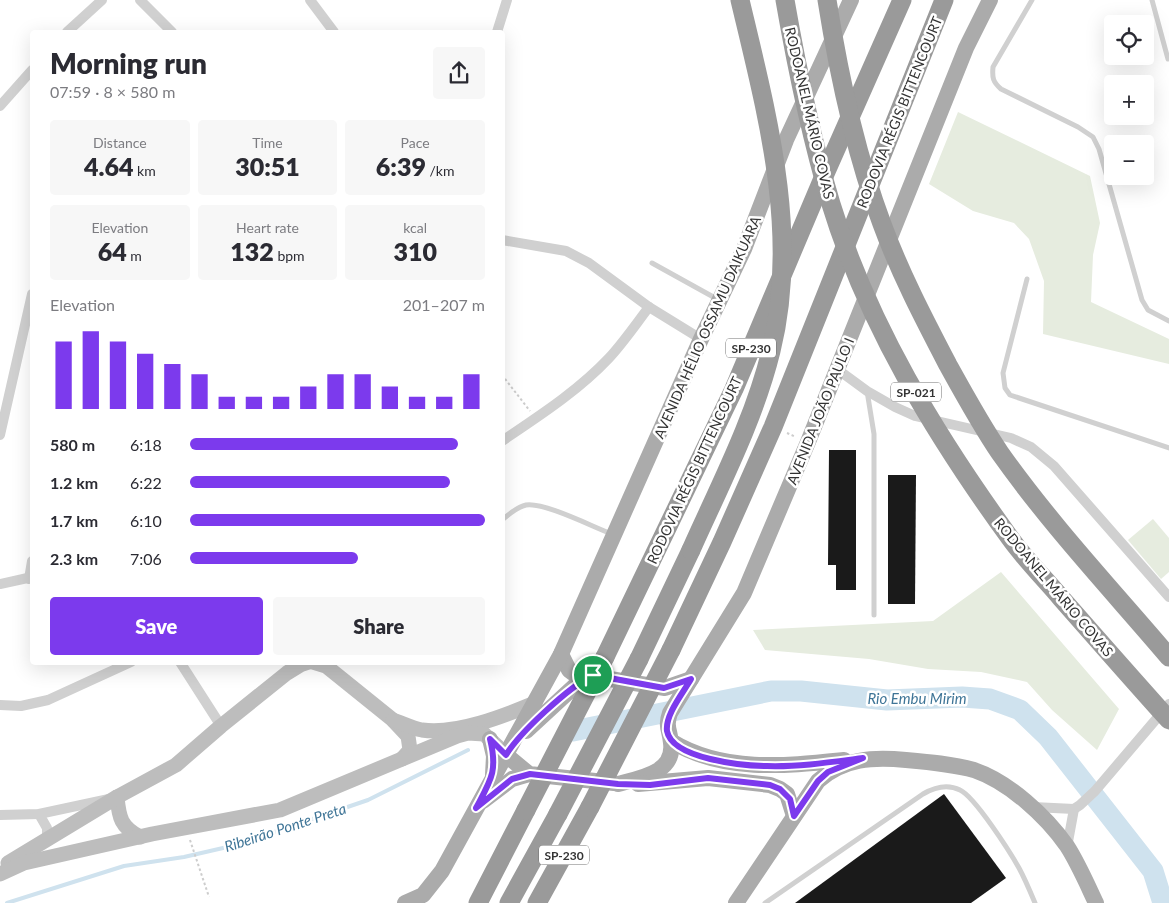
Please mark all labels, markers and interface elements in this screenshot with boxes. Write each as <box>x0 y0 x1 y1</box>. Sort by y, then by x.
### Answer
street label: RODOVIA RÉGIS BITTENCOURT <box>853 13 946 210</box>
map controls <box>1104 15 1154 185</box>
button: locate <box>1104 15 1154 65</box>
street label: RODOANEL MÁRIO COVAS <box>782 25 838 201</box>
text: Morning run <box>50 46 207 80</box>
button: share <box>433 47 485 99</box>
button: + <box>1104 75 1154 125</box>
text: 07:59 · 8 × 580 m <box>50 82 175 101</box>
text: Distance <box>93 134 147 151</box>
text: Time <box>252 134 283 151</box>
text: Pace <box>401 134 430 151</box>
button: − <box>1104 135 1154 185</box>
text: 4.64 <box>84 151 133 181</box>
text: 30:51 <box>235 151 300 181</box>
text: 6:39 <box>376 151 426 181</box>
text: km <box>133 162 156 179</box>
text: /km <box>426 162 455 179</box>
street label: AVENIDA HÉLIO OSSAMU DAIKUARA <box>650 213 764 441</box>
text: Elevation <box>91 219 148 236</box>
text: Heart rate <box>236 219 299 236</box>
text: kcal <box>403 219 427 236</box>
text: 64 <box>98 236 127 266</box>
text: 132 <box>230 236 274 266</box>
text: 310 <box>393 236 437 266</box>
text: m <box>127 247 142 264</box>
text: bpm <box>274 247 305 264</box>
text: Elevation <box>50 295 115 314</box>
text: 201–207 m <box>403 295 485 314</box>
street label: AVENIDA JOÃO PAULO I <box>783 335 857 487</box>
road number: SP-230 <box>726 338 776 358</box>
street label: RODOVIA RÉGIS BITTENCOURT <box>643 373 745 567</box>
road number: SP-021 <box>891 382 941 402</box>
text: 580 m <box>50 435 95 454</box>
text: 6:18 <box>130 435 162 454</box>
text: 1.2 km <box>50 473 98 492</box>
text: 6:22 <box>130 473 162 492</box>
text: 1.7 km <box>50 511 98 530</box>
text: 6:10 <box>130 511 162 530</box>
street label: RODOANEL MÁRIO COVAS <box>991 514 1117 660</box>
text: 2.3 km <box>50 549 98 568</box>
text: 7:06 <box>130 549 162 568</box>
button: Save <box>50 597 263 655</box>
button: Share <box>273 597 485 655</box>
pin <box>572 654 614 696</box>
icon: arrive <box>579 661 607 689</box>
water label: Rio Embu Mirim <box>867 689 967 707</box>
water label: Ribeirão Ponte Preta <box>222 799 348 855</box>
road number: SP-230 <box>539 846 589 864</box>

